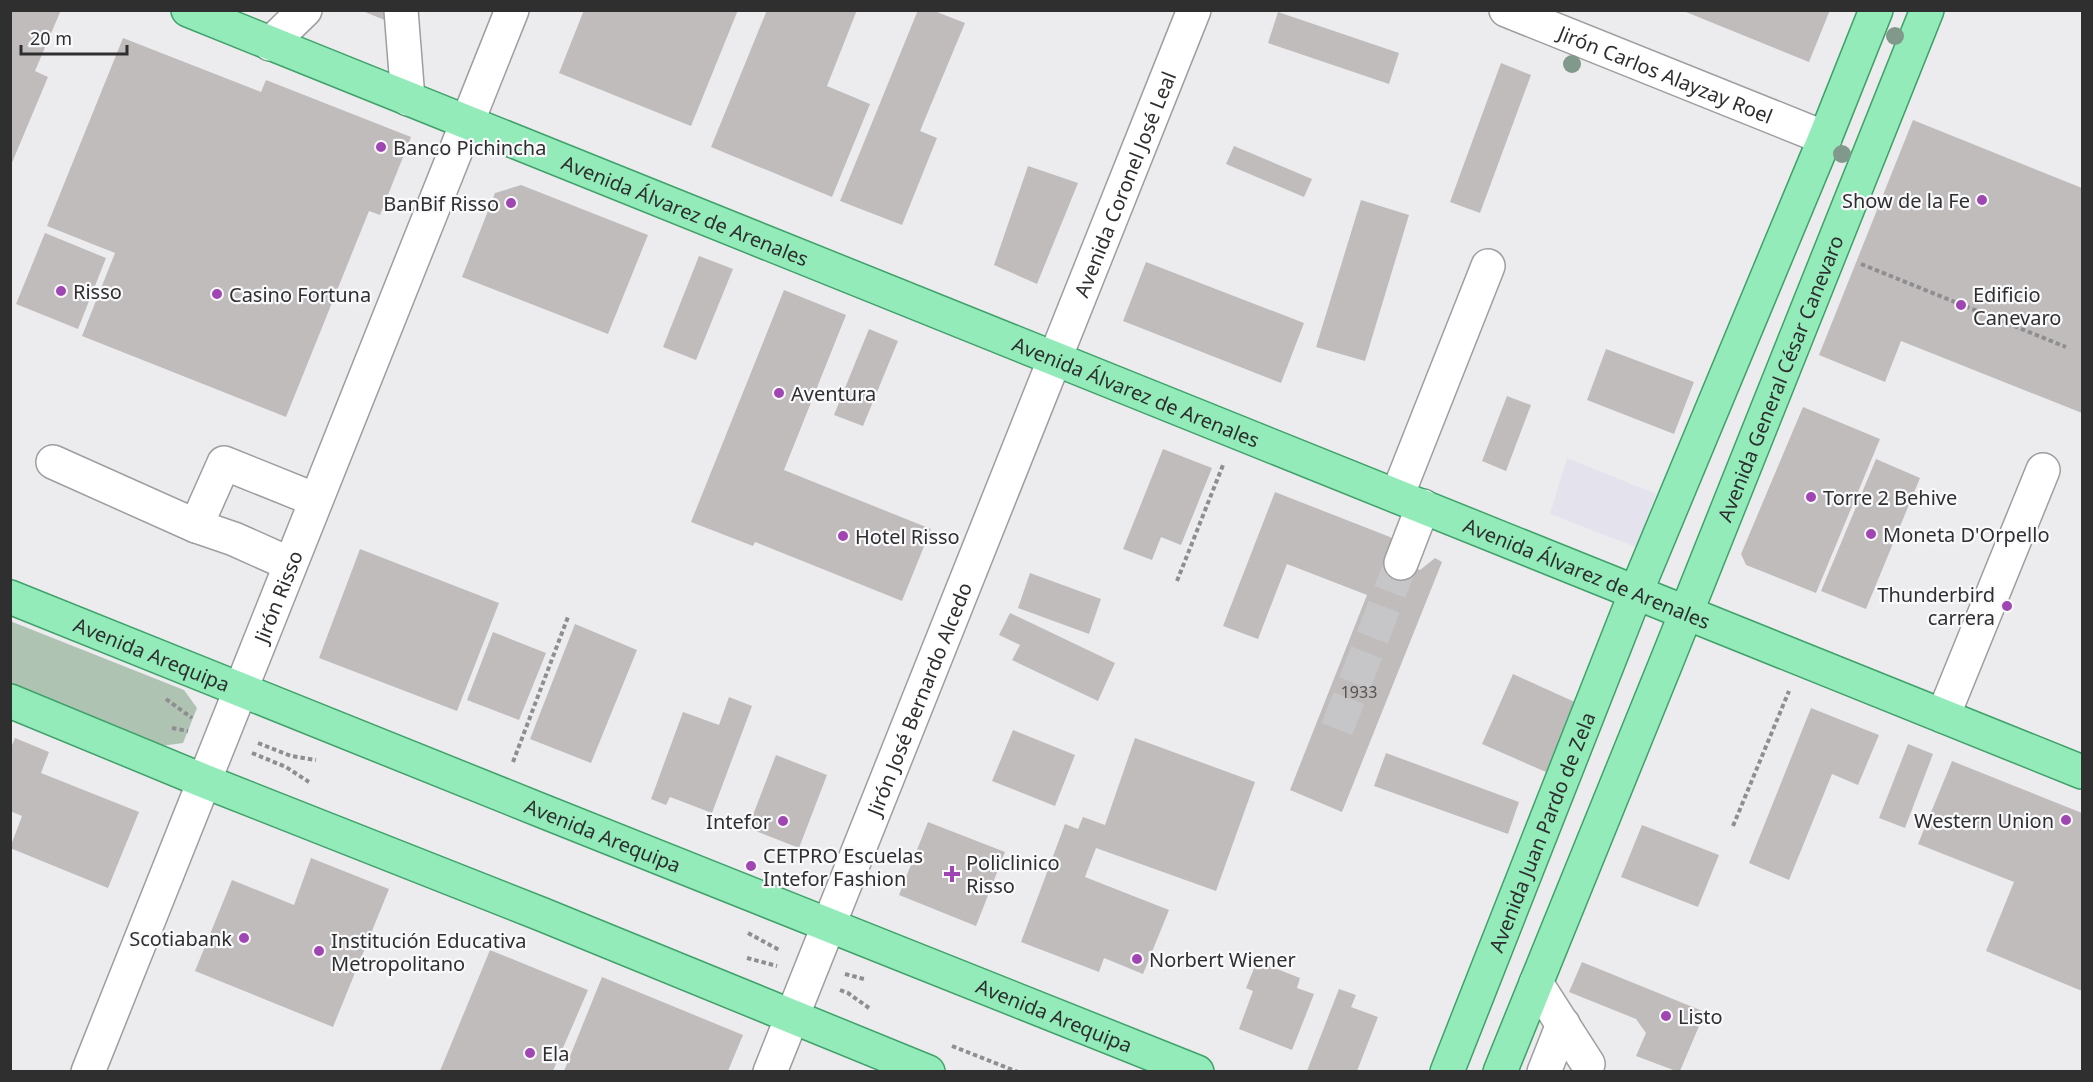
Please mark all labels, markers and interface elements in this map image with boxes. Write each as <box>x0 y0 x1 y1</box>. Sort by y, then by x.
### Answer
scale bar <box>21 18 128 56</box>
street label: Jirón Carlos Alayzay Roel <box>1553 18 1777 129</box>
text: 20 m <box>30 26 72 50</box>
street label: Avenida Coronel José Leal <box>1067 67 1182 301</box>
place label: Banco Pichincha <box>393 134 546 161</box>
marker: Banco Pichincha <box>374 140 388 154</box>
street label: Avenida Álvarez de Arenales <box>558 148 813 272</box>
place label: Show de la Fe <box>1842 187 1970 214</box>
place label: BanBif Risso <box>383 190 499 217</box>
marker: Show de la Fe <box>1975 193 1989 207</box>
marker: BanBif Risso <box>504 196 518 210</box>
street label: Avenida General César Canevaro <box>1710 231 1849 526</box>
place label: Risso <box>73 278 122 305</box>
place label: Casino Fortuna <box>229 281 371 308</box>
place label: Edificio Canevaro <box>1973 281 2061 331</box>
marker: Risso <box>54 284 68 298</box>
marker: Casino Fortuna <box>210 287 224 301</box>
marker: Edificio Canevaro <box>1954 298 1968 312</box>
street label: Avenida Álvarez de Arenales <box>1009 330 1264 453</box>
place label: Aventura <box>791 380 876 407</box>
marker: Aventura <box>772 386 786 400</box>
place label: Torre 2 Behive <box>1823 484 1957 511</box>
marker: Torre 2 Behive <box>1804 490 1818 504</box>
street label: Avenida Álvarez de Arenales <box>1460 511 1714 635</box>
place label: Moneta D'Orpello <box>1883 521 2050 548</box>
place label: Hotel Risso <box>855 523 960 550</box>
marker: Moneta D'Orpello <box>1864 527 1878 541</box>
marker: Hotel Risso <box>836 529 850 543</box>
street label: Jirón Risso <box>247 546 308 648</box>
street label: Jirón José Bernardo Alcedo <box>860 578 978 821</box>
place label: Thunderbird carrera <box>1877 581 1995 631</box>
marker: Thunderbird carrera <box>2000 599 2014 613</box>
street label: Avenida Arequipa <box>70 611 234 698</box>
house number: 1933 <box>1341 681 1377 703</box>
street label: Avenida Juan Pardo de Zela <box>1482 708 1601 956</box>
street label: Avenida Arequipa <box>521 792 685 878</box>
place label: Western Union <box>1914 807 2054 834</box>
place label: Intefor <box>706 808 771 835</box>
marker: Western Union <box>2059 813 2073 827</box>
marker: Intefor <box>776 814 790 828</box>
place label: CETPRO Escuelas Intefor Fashion <box>763 842 923 892</box>
place label: Policlinico Risso <box>966 849 1060 899</box>
marker: CETPRO Escuelas Intefor Fashion <box>744 859 758 873</box>
marker: Policlinico Risso <box>943 865 961 883</box>
place label: Scotiabank <box>129 925 232 952</box>
place label: Institución Educativa Metropolitano <box>331 927 526 977</box>
marker: Scotiabank <box>237 931 251 945</box>
marker: Institución Educativa Metropolitano <box>312 944 326 958</box>
place label: Norbert Wiener <box>1149 946 1296 973</box>
marker: Norbert Wiener <box>1130 952 1144 966</box>
street label: Avenida Arequipa <box>972 972 1136 1058</box>
place label: Listo <box>1678 1003 1723 1030</box>
marker: Listo <box>1659 1009 1673 1023</box>
place label: Ela <box>542 1040 570 1067</box>
marker: Ela <box>523 1046 537 1060</box>

